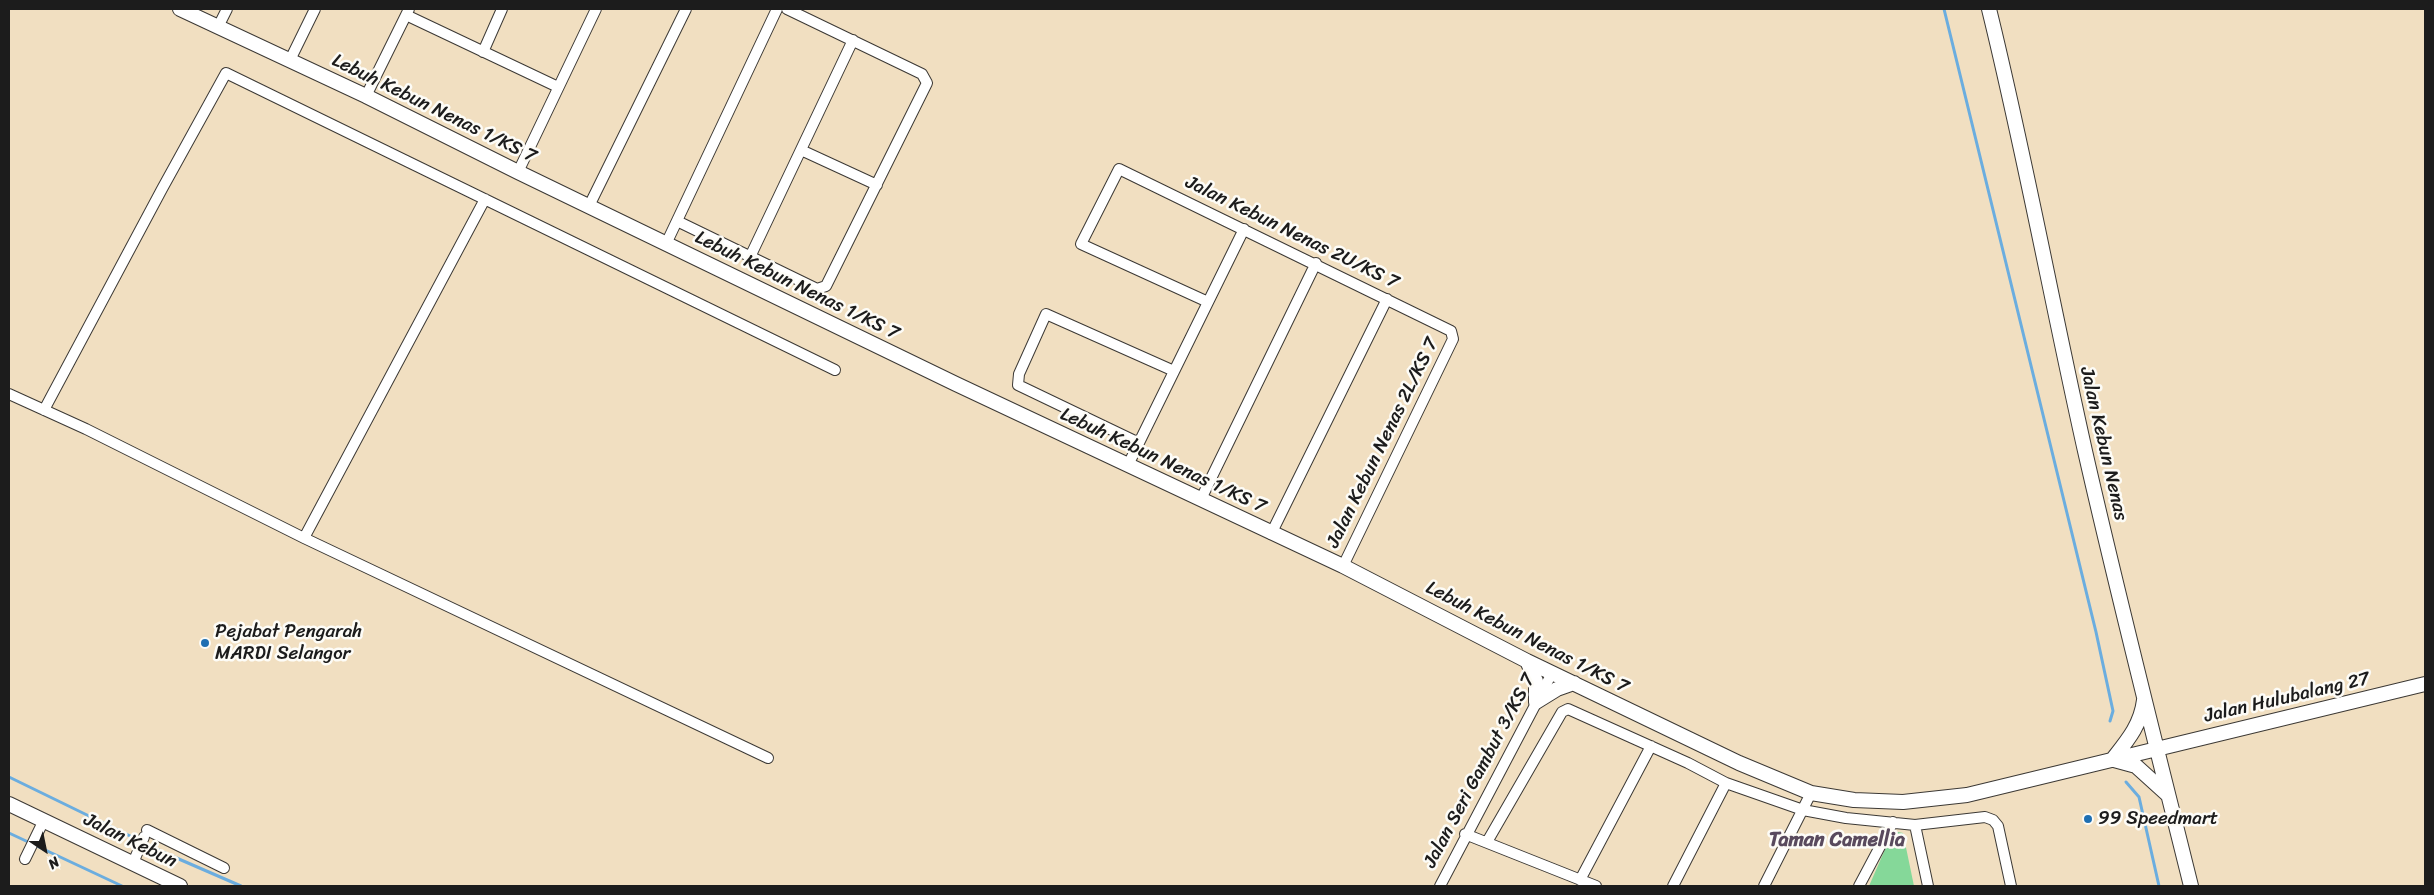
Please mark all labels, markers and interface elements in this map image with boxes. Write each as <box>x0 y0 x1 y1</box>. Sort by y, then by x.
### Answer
street label: Lebuh Kebun Nenas 1/KS 7 <box>328 50 540 168</box>
street label: Jalan Kebun Nenas 2U/KS 7 <box>1182 171 1402 295</box>
street label: Lebuh Kebun Nenas 1/KS 7 <box>691 227 903 345</box>
street label: Jalan Kebun Nenas 2L/KS 7 <box>1322 334 1444 552</box>
street label: Jalan Kebun Nenas <box>2074 365 2132 523</box>
street label: Lebuh Kebun Nenas 1/KS 7 <box>1056 403 1270 519</box>
street label: Lebuh Kebun Nenas 1/KS 7 <box>1422 577 1632 699</box>
place label: Pejabat Pengarah MARDI Selangor <box>215 621 362 665</box>
marker: Pejabat Pengarah MARDI Selangor <box>199 637 211 649</box>
street label: Jalan Hulubalang 27 <box>2202 668 2372 728</box>
street label: Jalan Seri Gambut 3/KS 7 <box>1419 670 1541 872</box>
place label: 99 Speedmart <box>2098 808 2218 830</box>
street label: Jalan Kebun <box>80 809 180 873</box>
marker: 99 Speedmart <box>2082 813 2094 825</box>
north arrow <box>20 825 70 875</box>
district label: Taman Camellia <box>1769 829 1905 853</box>
text: N <box>43 850 65 876</box>

